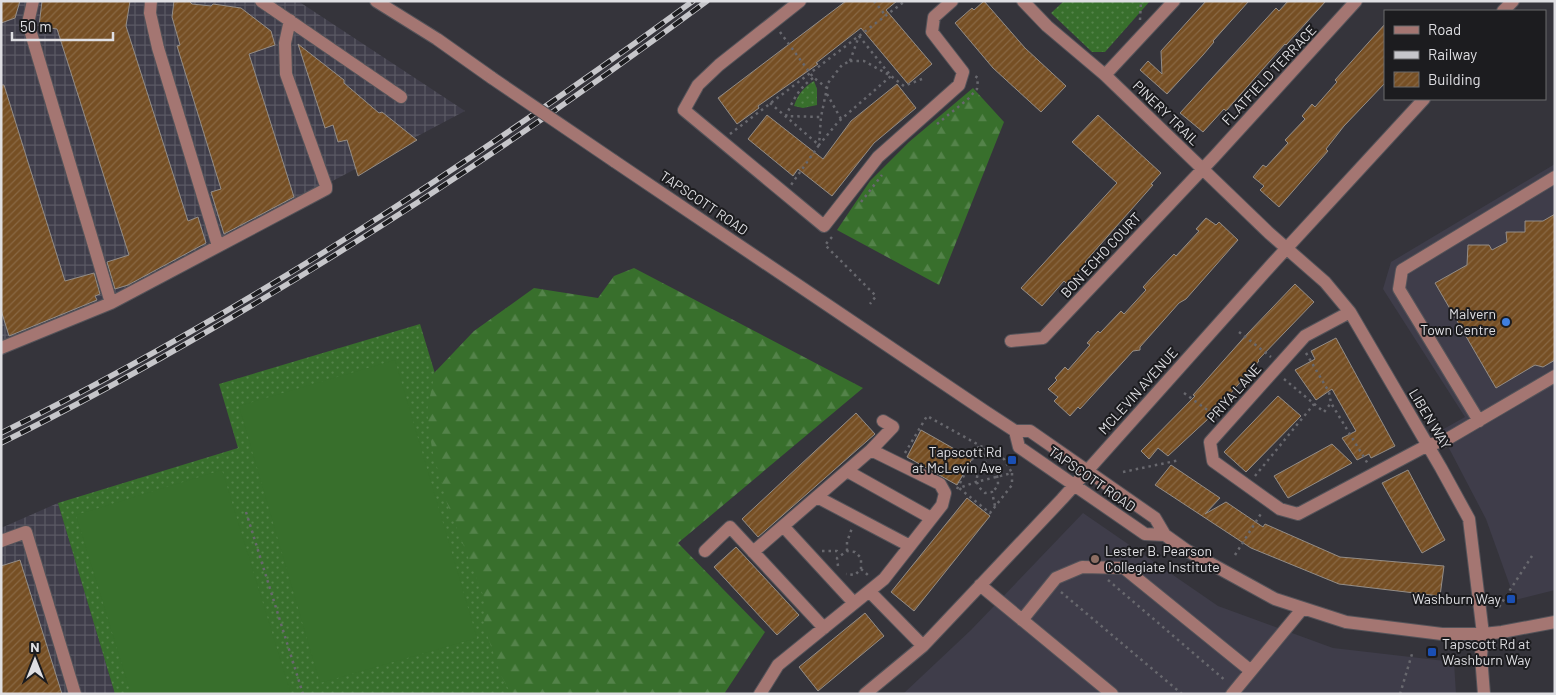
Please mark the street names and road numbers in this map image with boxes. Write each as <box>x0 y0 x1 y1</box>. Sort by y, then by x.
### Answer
street label: FLATFIELD TERRACE <box>1218 21 1319 128</box>
street label: PINERY TRAIL <box>1130 77 1203 149</box>
street label: TAPSCOTT ROAD <box>657 167 751 238</box>
street label: BON ECHO COURT <box>1057 209 1144 301</box>
street label: MCLEVIN AVENUE <box>1094 344 1181 437</box>
street label: PRIYA LANE <box>1203 360 1264 426</box>
street label: LIBEN WAY <box>1406 385 1455 452</box>
street label: TAPSCOTT ROAD <box>1045 442 1139 515</box>

